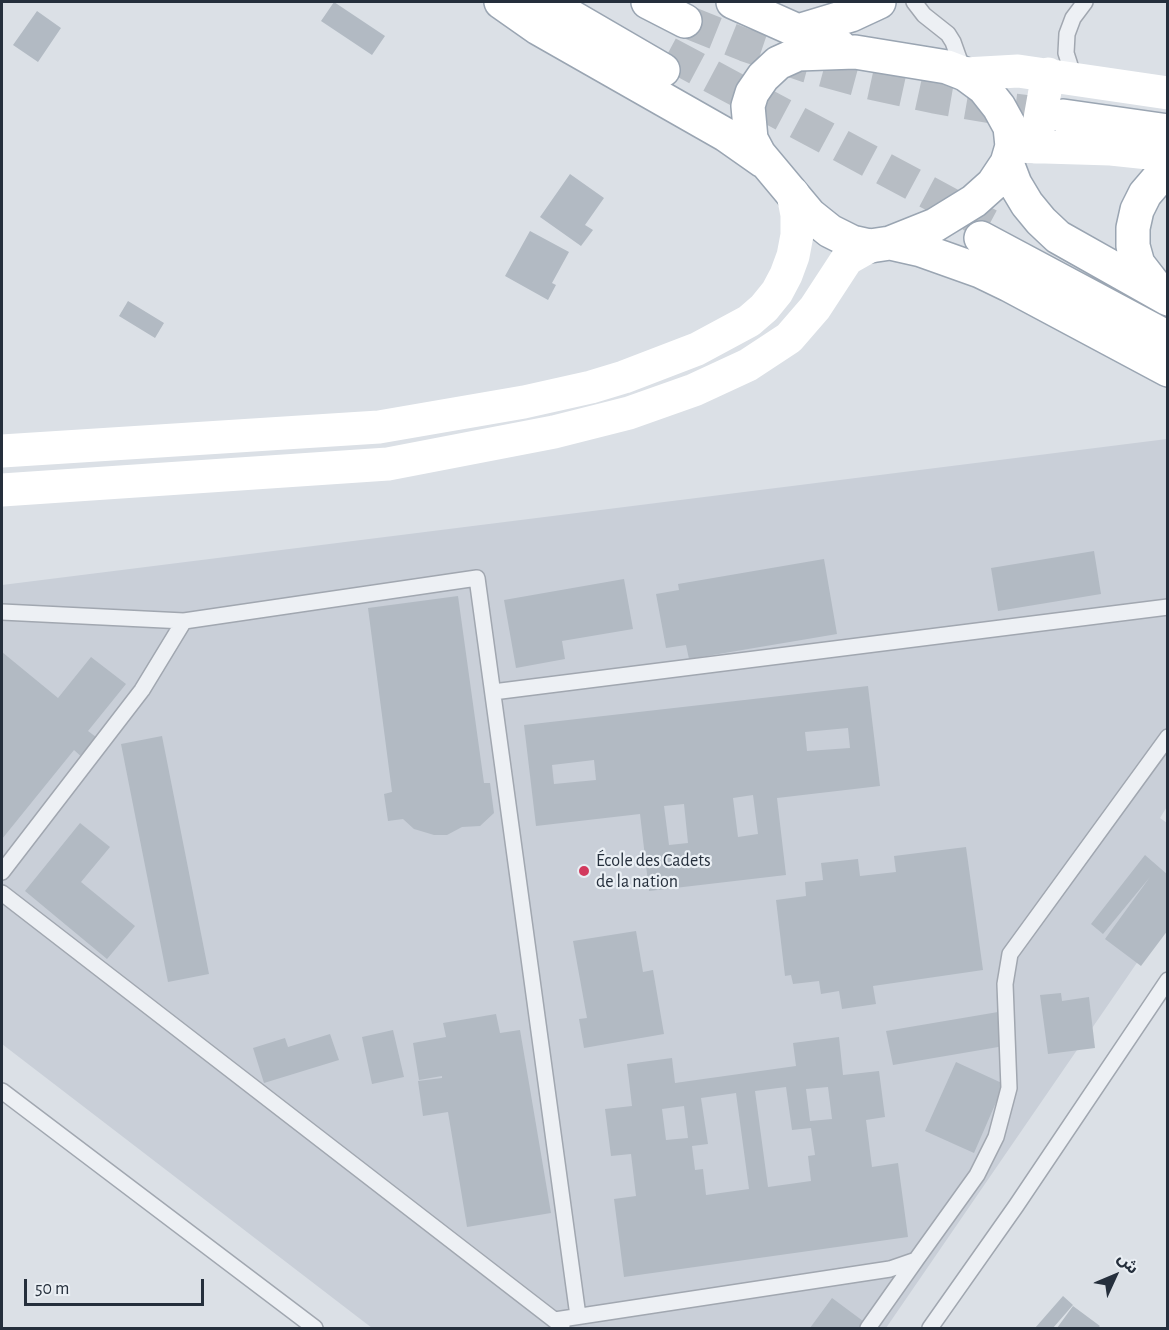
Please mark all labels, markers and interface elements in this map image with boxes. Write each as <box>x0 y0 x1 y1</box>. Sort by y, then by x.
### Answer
place label: École des Cadets de la nation <box>596 850 711 892</box>
marker: École des Cadets de la nation <box>577 864 591 878</box>
north arrow <box>1085 1246 1145 1306</box>
text: ش <box>1115 1250 1141 1277</box>
scale bar <box>27 1267 207 1305</box>
text: 50 m <box>35 1280 69 1298</box>

